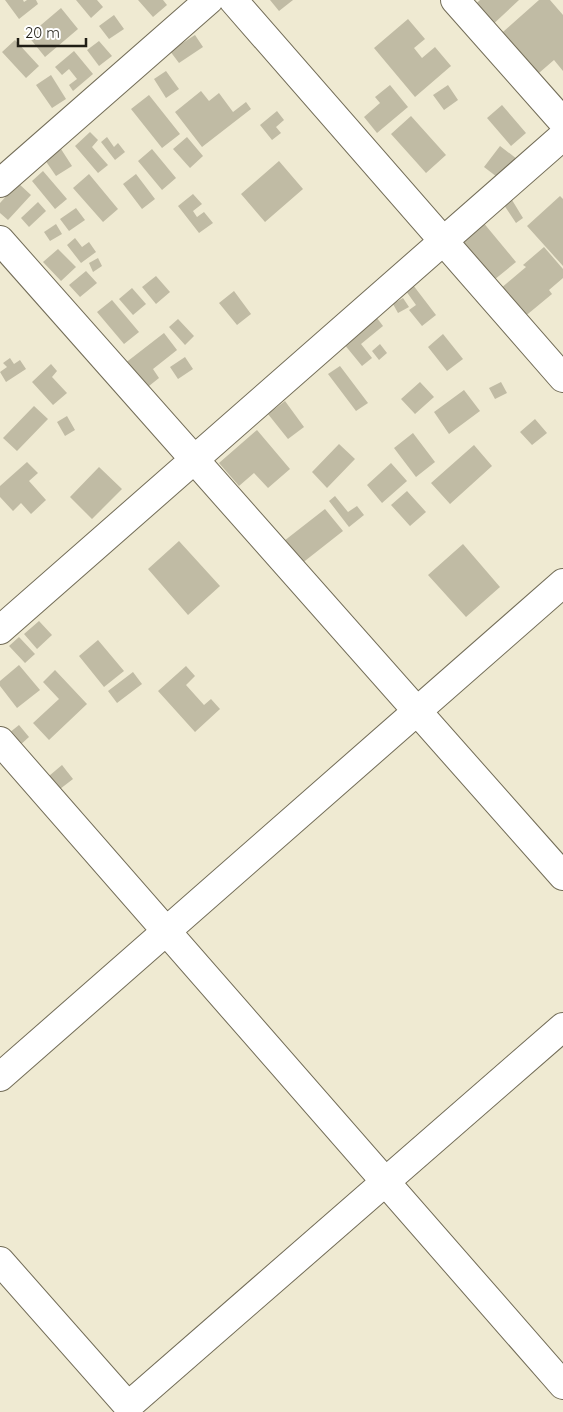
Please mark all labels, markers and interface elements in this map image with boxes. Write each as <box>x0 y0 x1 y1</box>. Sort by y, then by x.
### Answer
scale bar <box>18 15 85 47</box>
text: 20 m <box>25 23 60 42</box>

